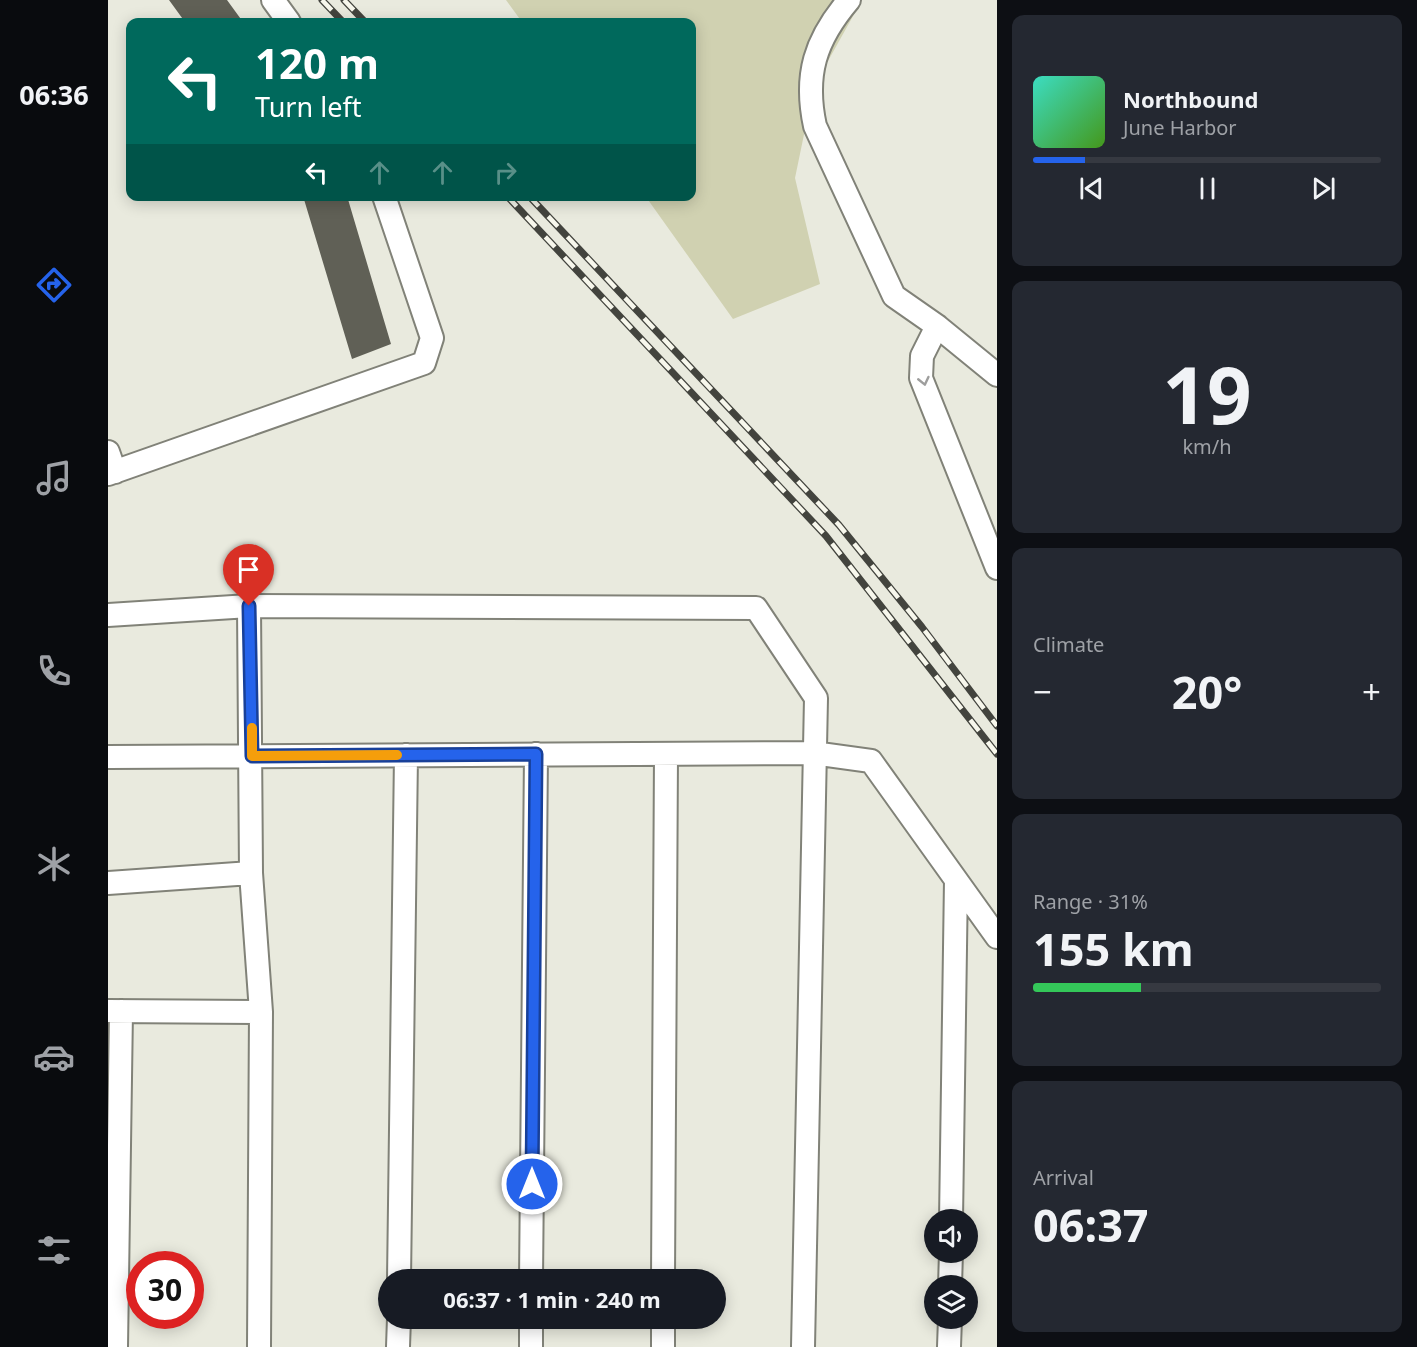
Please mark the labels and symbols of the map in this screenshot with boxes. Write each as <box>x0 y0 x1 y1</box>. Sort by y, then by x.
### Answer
one-way arrow <box>916 376 929 386</box>
pin <box>223 544 274 606</box>
position arrow <box>500 1152 564 1216</box>
speed limit sign: 30 <box>126 1251 204 1329</box>

